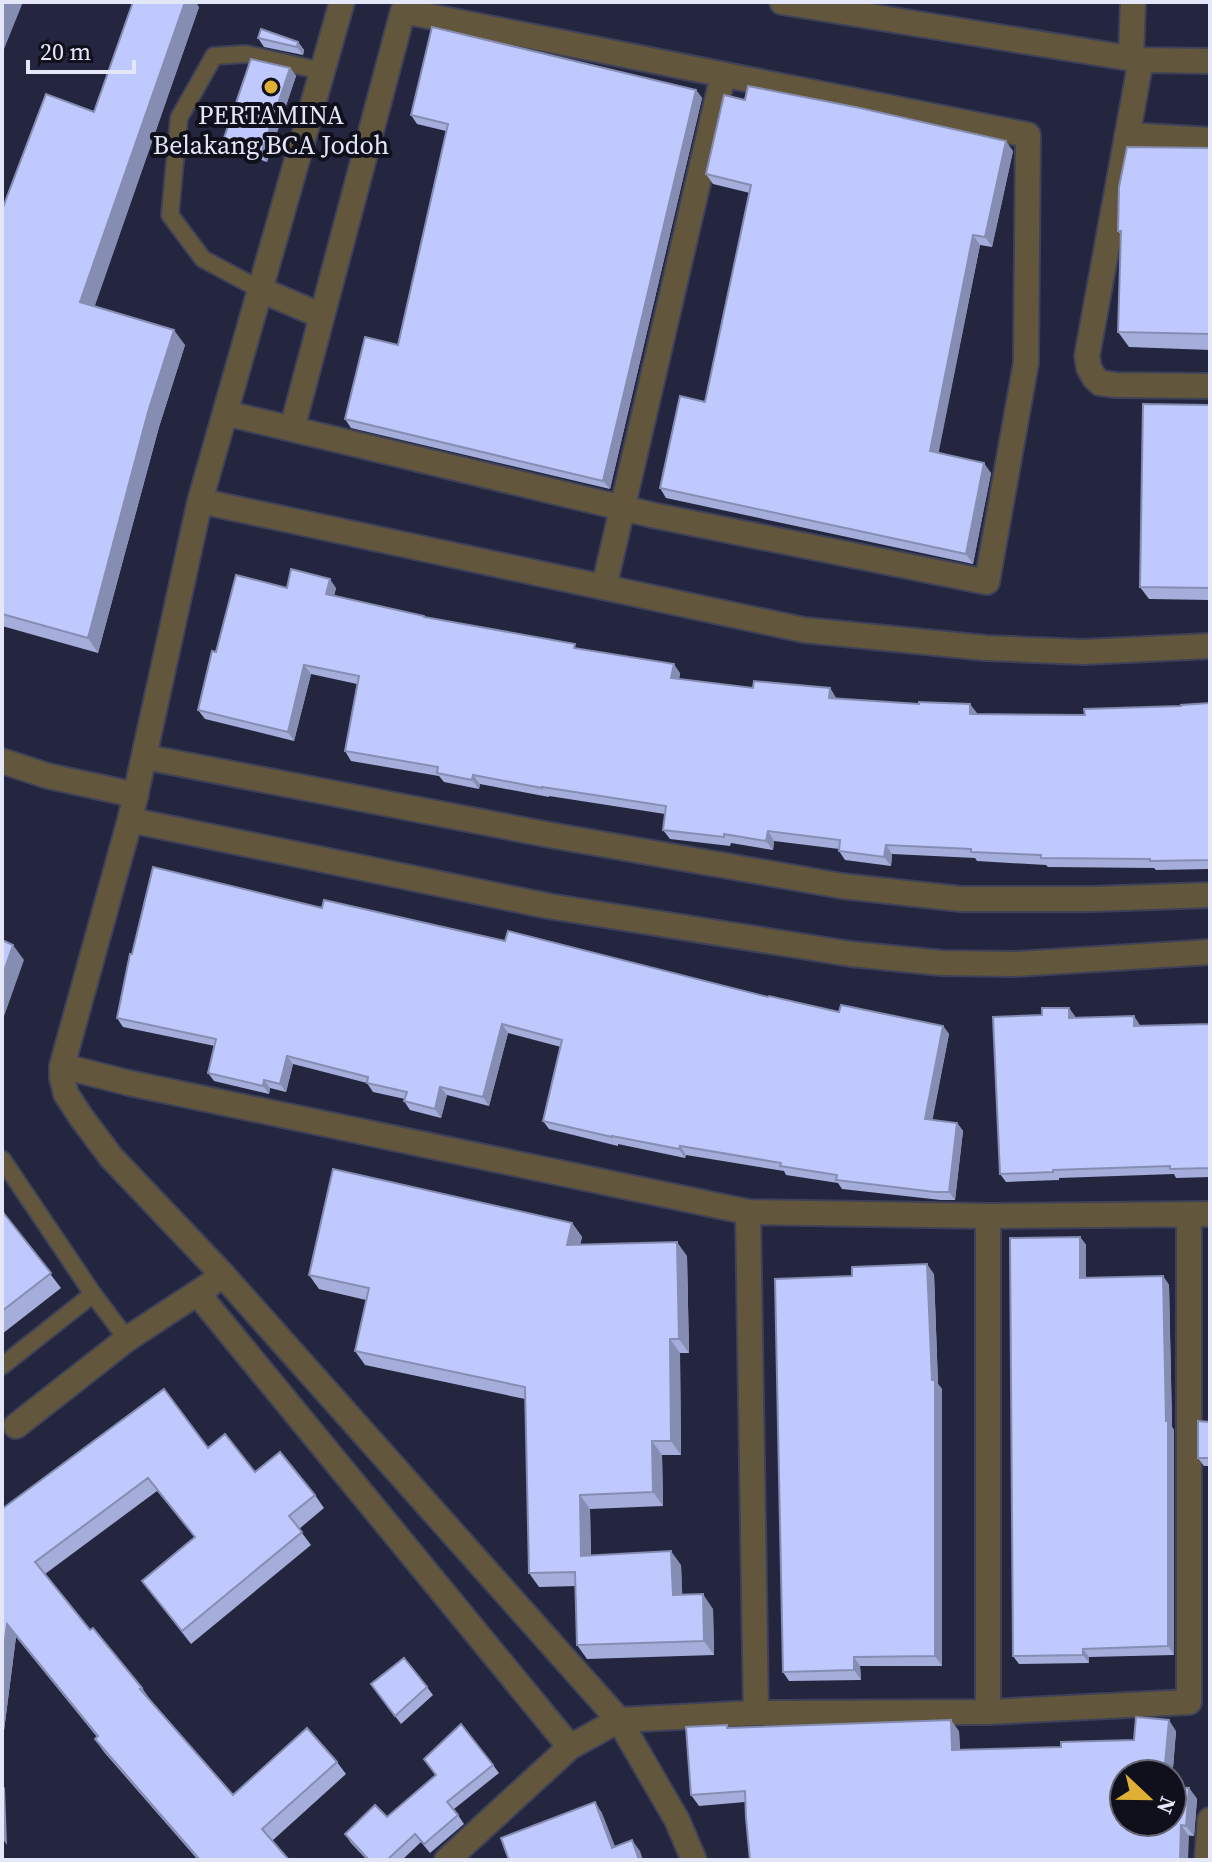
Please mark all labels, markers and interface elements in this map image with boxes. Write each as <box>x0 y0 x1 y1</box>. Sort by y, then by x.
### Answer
scale bar <box>28 24 134 74</box>
text: 20 m <box>40 35 91 68</box>
marker: PERTAMINA Belakang BCA Jodoh <box>262 78 280 96</box>
place label: PERTAMINA Belakang BCA Jodoh <box>153 97 389 163</box>
north arrow <box>1108 1758 1188 1838</box>
text: N <box>1150 1792 1183 1819</box>

